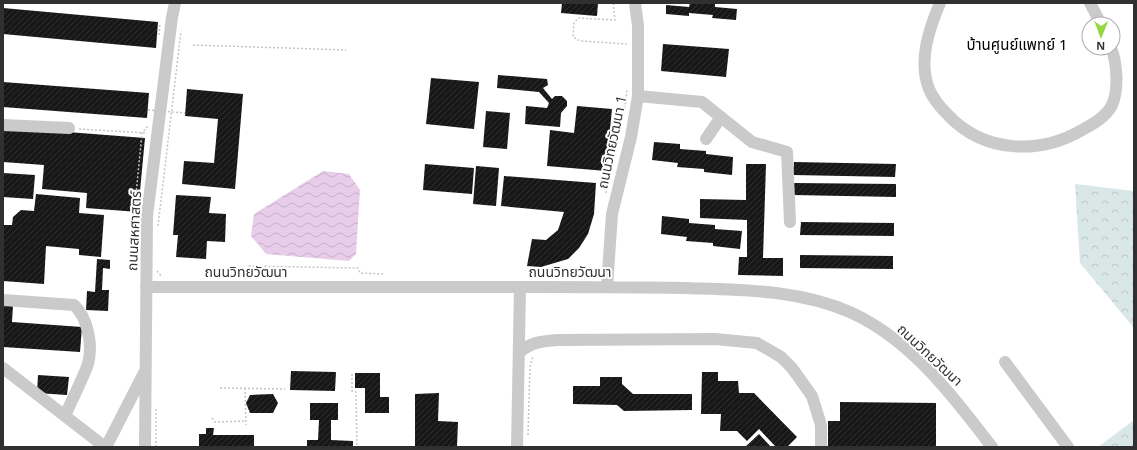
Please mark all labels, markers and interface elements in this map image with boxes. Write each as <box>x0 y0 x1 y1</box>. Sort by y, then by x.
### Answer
north arrow <box>1081 16 1121 56</box>
district label: บ้านศูนย์แพทย์ 1 <box>966 34 1068 54</box>
text: N <box>1096 39 1105 54</box>
street label: ถนนวิทยวัฒนา 1 <box>592 94 631 190</box>
street label: ถนนสหศาสตร์ <box>122 190 145 271</box>
street label: ถนนวิทยวัฒนา <box>204 262 288 281</box>
street label: ถนนวิทยวัฒนา <box>528 262 612 281</box>
street label: ถนนวิทยวัฒนา <box>893 319 967 390</box>

